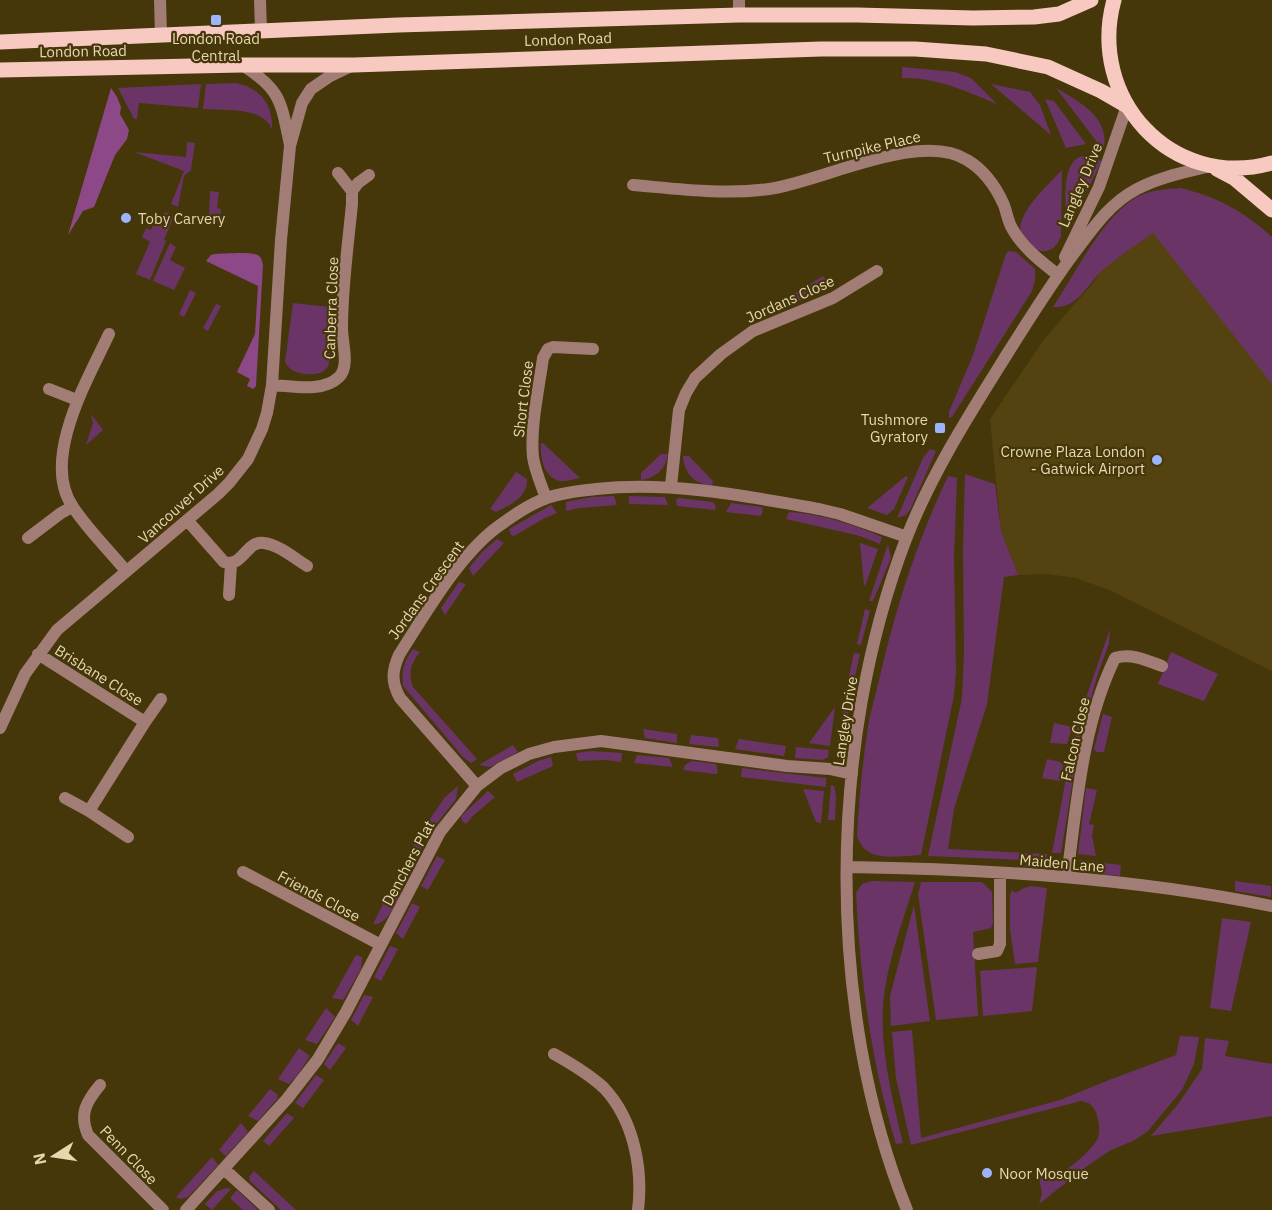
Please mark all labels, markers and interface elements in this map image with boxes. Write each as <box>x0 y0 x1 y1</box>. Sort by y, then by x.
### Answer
marker: London Road Central <box>209 13 223 27</box>
street label: London Road <box>524 28 612 50</box>
place label: London Road Central <box>172 29 260 65</box>
street label: London Road <box>39 41 127 61</box>
street label: Turnpike Place <box>822 127 922 167</box>
street label: Langley Drive <box>1054 140 1106 230</box>
place label: Toby Carvery <box>138 209 226 228</box>
marker: Toby Carvery <box>119 211 133 225</box>
street label: Canberra Close <box>320 256 342 360</box>
street label: Jordans Close <box>743 271 837 327</box>
street label: Short Close <box>509 359 537 439</box>
place label: Tushmore Gyratory <box>861 410 929 446</box>
marker: Tushmore Gyratory <box>933 421 947 435</box>
place label: Crowne Plaza London - Gatwick Airport <box>1001 442 1145 478</box>
marker: Crowne Plaza London - Gatwick Airport <box>1150 453 1164 467</box>
street label: Vancouver Drive <box>134 460 228 548</box>
street label: Jordans Crescent <box>384 537 468 643</box>
street label: Brisbane Close <box>51 640 147 710</box>
street label: Langley Drive <box>829 675 861 767</box>
street label: Falcon Close <box>1056 695 1094 783</box>
street label: Denchers Plat <box>378 817 438 909</box>
street label: Maiden Lane <box>1019 850 1105 876</box>
street label: Friends Close <box>274 866 364 926</box>
street label: Penn Close <box>96 1121 162 1189</box>
north arrow <box>24 1126 84 1186</box>
text: N <box>28 1151 50 1167</box>
place label: Noor Mosque <box>999 1164 1089 1183</box>
marker: Noor Mosque <box>980 1166 994 1180</box>

